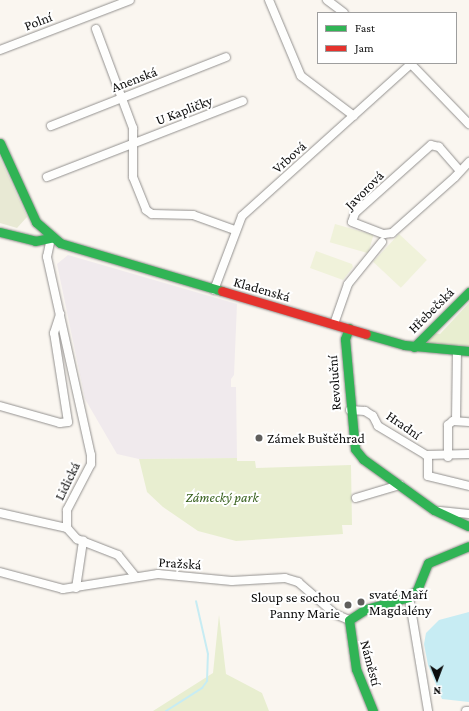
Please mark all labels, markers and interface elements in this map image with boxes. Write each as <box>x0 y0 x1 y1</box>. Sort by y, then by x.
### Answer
street label: Polní <box>22 8 54 34</box>
legend <box>317 12 457 64</box>
text: Fast <box>355 21 375 35</box>
text: Jam <box>355 41 374 55</box>
street label: Anenská <box>109 63 159 95</box>
street label: U Kapličky <box>153 92 215 128</box>
street label: Vrbová <box>269 138 309 176</box>
street label: Javorová <box>341 167 387 213</box>
street label: Kladenská <box>232 273 292 305</box>
street label: Hřebečská <box>405 284 457 336</box>
street label: Revoluční <box>324 355 344 411</box>
street label: Hradní <box>383 407 425 443</box>
place label: Zámek Buštěhrad <box>267 430 365 446</box>
marker: Zámek Buštěhrad <box>254 433 264 443</box>
street label: Lidická <box>51 459 83 503</box>
park label: Zámecký park <box>185 489 259 505</box>
street label: Pražská <box>158 553 202 573</box>
place label: svaté Maří Magdalény <box>369 586 431 618</box>
place label: Sloup se sochou Panny Marie <box>251 589 340 622</box>
marker: svaté Maří Magdalény <box>356 597 366 607</box>
marker: Sloup se sochou Panny Marie <box>343 600 353 610</box>
street label: Náměstí <box>357 638 385 688</box>
north arrow <box>417 659 457 699</box>
text: N <box>433 685 441 697</box>

